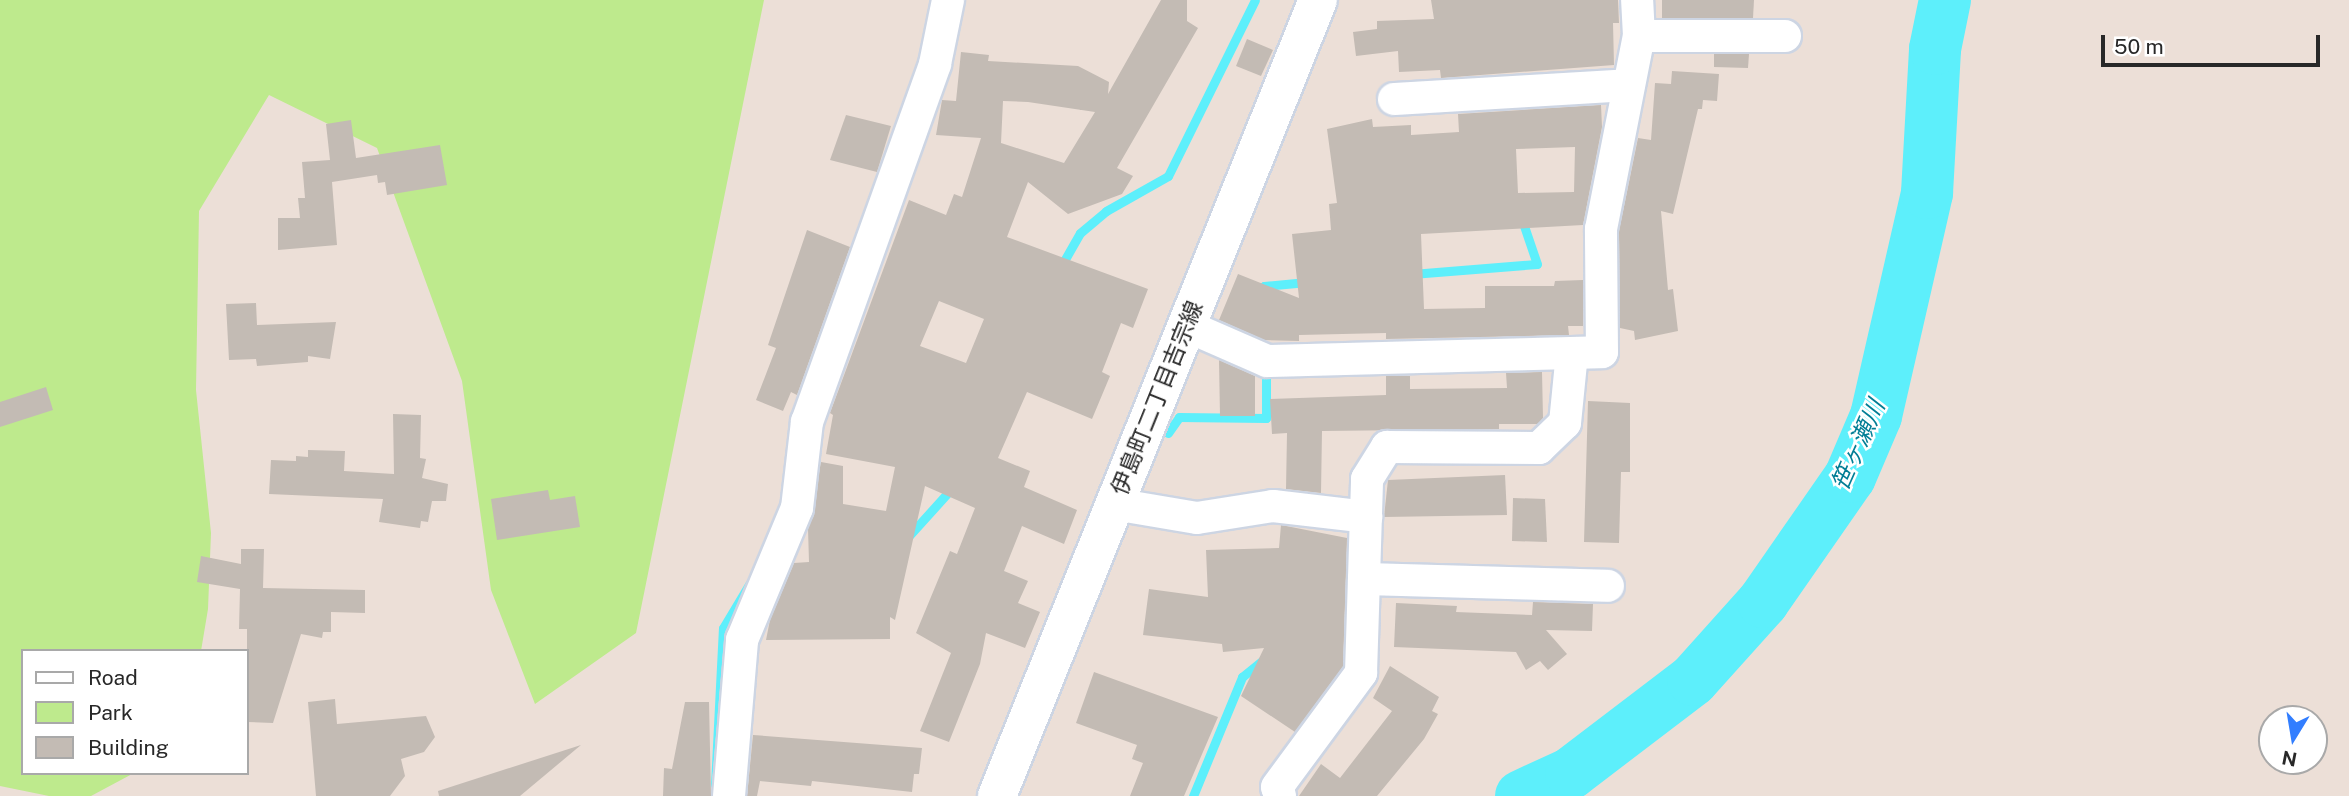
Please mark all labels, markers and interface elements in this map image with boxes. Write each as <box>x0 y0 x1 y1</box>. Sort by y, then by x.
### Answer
scale bar <box>2104 21 2323 65</box>
text: 50 m <box>2114 34 2164 59</box>
street label: 伊島町二丁目吉宗線 <box>1105 297 1209 499</box>
water label: 笹ヶ瀬川 <box>1825 395 1891 495</box>
legend <box>21 649 248 775</box>
text: Road <box>88 665 138 690</box>
text: Park <box>88 700 133 725</box>
north arrow <box>2258 705 2328 775</box>
text: Building <box>88 735 169 760</box>
text: N <box>2280 746 2299 771</box>

